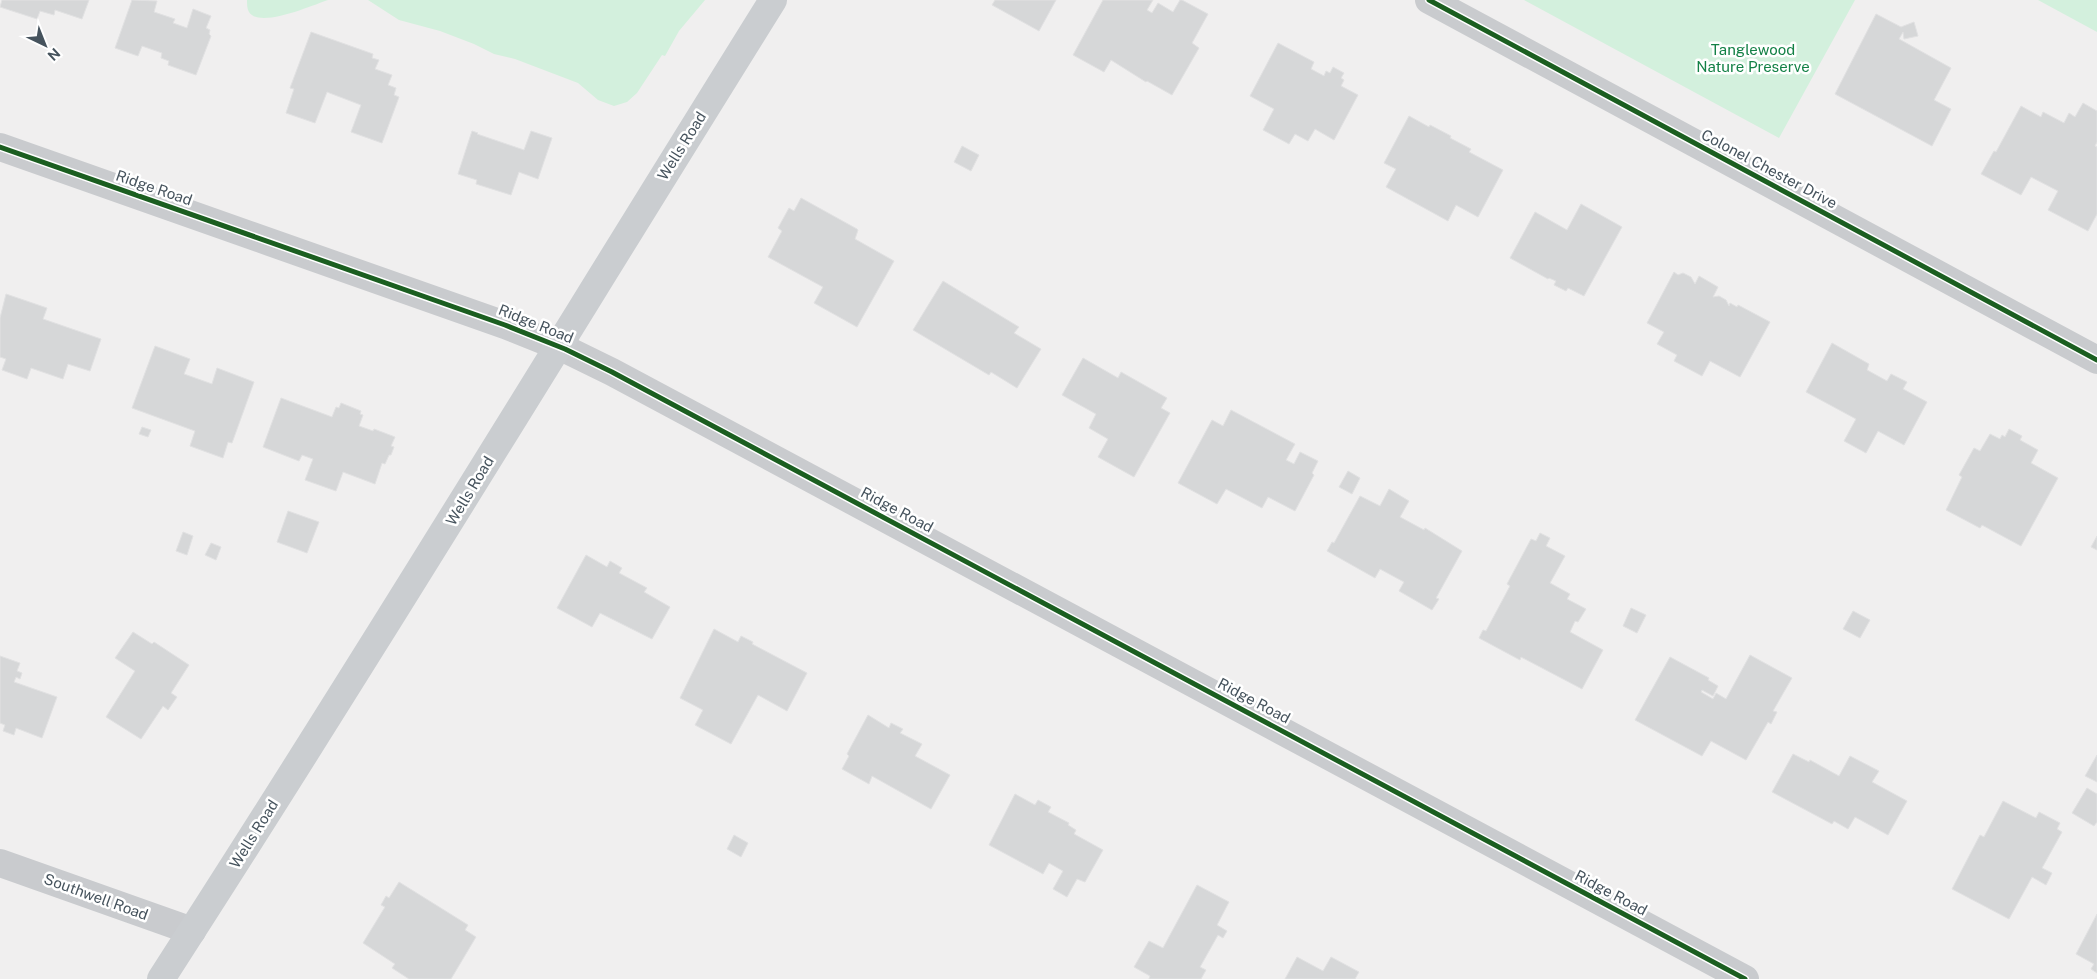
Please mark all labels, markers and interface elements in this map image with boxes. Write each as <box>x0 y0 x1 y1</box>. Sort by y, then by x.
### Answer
north arrow <box>20 20 70 70</box>
park label: Tanglewood Nature Preserve <box>1696 41 1810 75</box>
text: N <box>44 45 63 64</box>
street label: Wells Road <box>654 108 709 183</box>
street label: Colonel Chester Drive <box>1699 126 1840 212</box>
street label: Ridge Road <box>114 167 194 208</box>
street label: Ridge Road <box>496 301 576 346</box>
street label: Wells Road <box>442 453 497 528</box>
street label: Ridge Road <box>858 483 936 536</box>
street label: Ridge Road <box>1215 674 1293 727</box>
street label: Wells Road <box>226 796 281 871</box>
street label: Ridge Road <box>1572 866 1650 919</box>
street label: Southwell Road <box>42 870 151 923</box>

